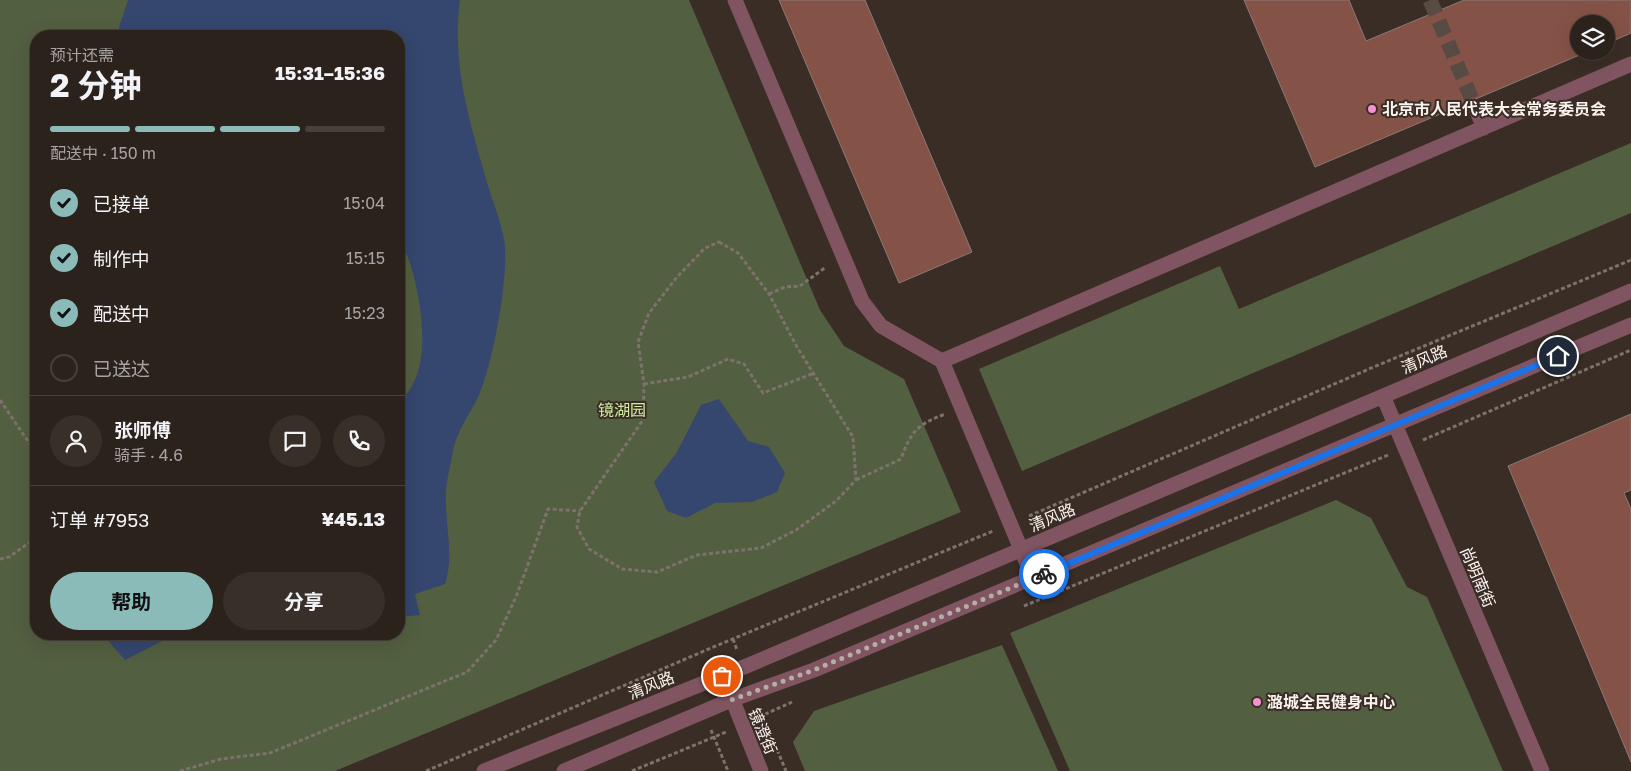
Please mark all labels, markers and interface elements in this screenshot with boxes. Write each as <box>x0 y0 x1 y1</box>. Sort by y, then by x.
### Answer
map controls <box>1570 15 1615 60</box>
button: layers <box>1570 15 1615 60</box>
text: 预计还需 <box>50 45 114 65</box>
text: 15:31–15:36 <box>275 61 385 84</box>
text: 2 分钟 <box>50 66 142 104</box>
place label: 北京市人民代表大会常务委员会 <box>1382 99 1606 119</box>
marker: 北京市人民代表大会常务委员会 <box>1366 103 1378 115</box>
text: 配送中 · 150 m <box>50 143 156 163</box>
icon: check <box>50 189 78 217</box>
text: 已接单 <box>93 192 150 215</box>
text: 15:04 <box>343 193 385 213</box>
icon: check <box>50 244 78 272</box>
text: 制作中 <box>93 247 150 270</box>
text: 15:15 <box>346 248 385 268</box>
icon: check <box>50 299 78 327</box>
text: 配送中 <box>93 302 150 325</box>
text: 15:23 <box>345 303 385 323</box>
pin <box>1537 335 1579 377</box>
street label: 清风路 <box>1398 340 1450 378</box>
icon: home <box>1544 342 1572 370</box>
text: 已送达 <box>93 357 150 380</box>
park label: 镜湖园 <box>598 400 646 420</box>
button: person <box>50 415 102 467</box>
button: chat <box>269 415 321 467</box>
button: phone <box>333 415 385 467</box>
text: 张师傅 <box>114 418 171 441</box>
text: 骑手 · 4.6 <box>114 445 183 465</box>
street label: 清风路 <box>1026 498 1078 536</box>
text: ¥45.13 <box>322 507 385 530</box>
text: 订单 #7953 <box>50 508 149 531</box>
street label: 尚明南街 <box>1456 544 1500 610</box>
courier <box>1019 549 1069 599</box>
icon: bike <box>1030 560 1058 588</box>
button: 帮助 <box>50 572 213 630</box>
button: 分享 <box>223 572 385 630</box>
pin <box>701 655 743 697</box>
icon: bag <box>708 662 736 690</box>
street label: 清风路 <box>625 667 677 703</box>
place label: 潞城全民健身中心 <box>1267 692 1395 712</box>
marker: 潞城全民健身中心 <box>1251 696 1263 708</box>
street label: 镜澄街 <box>744 705 782 757</box>

